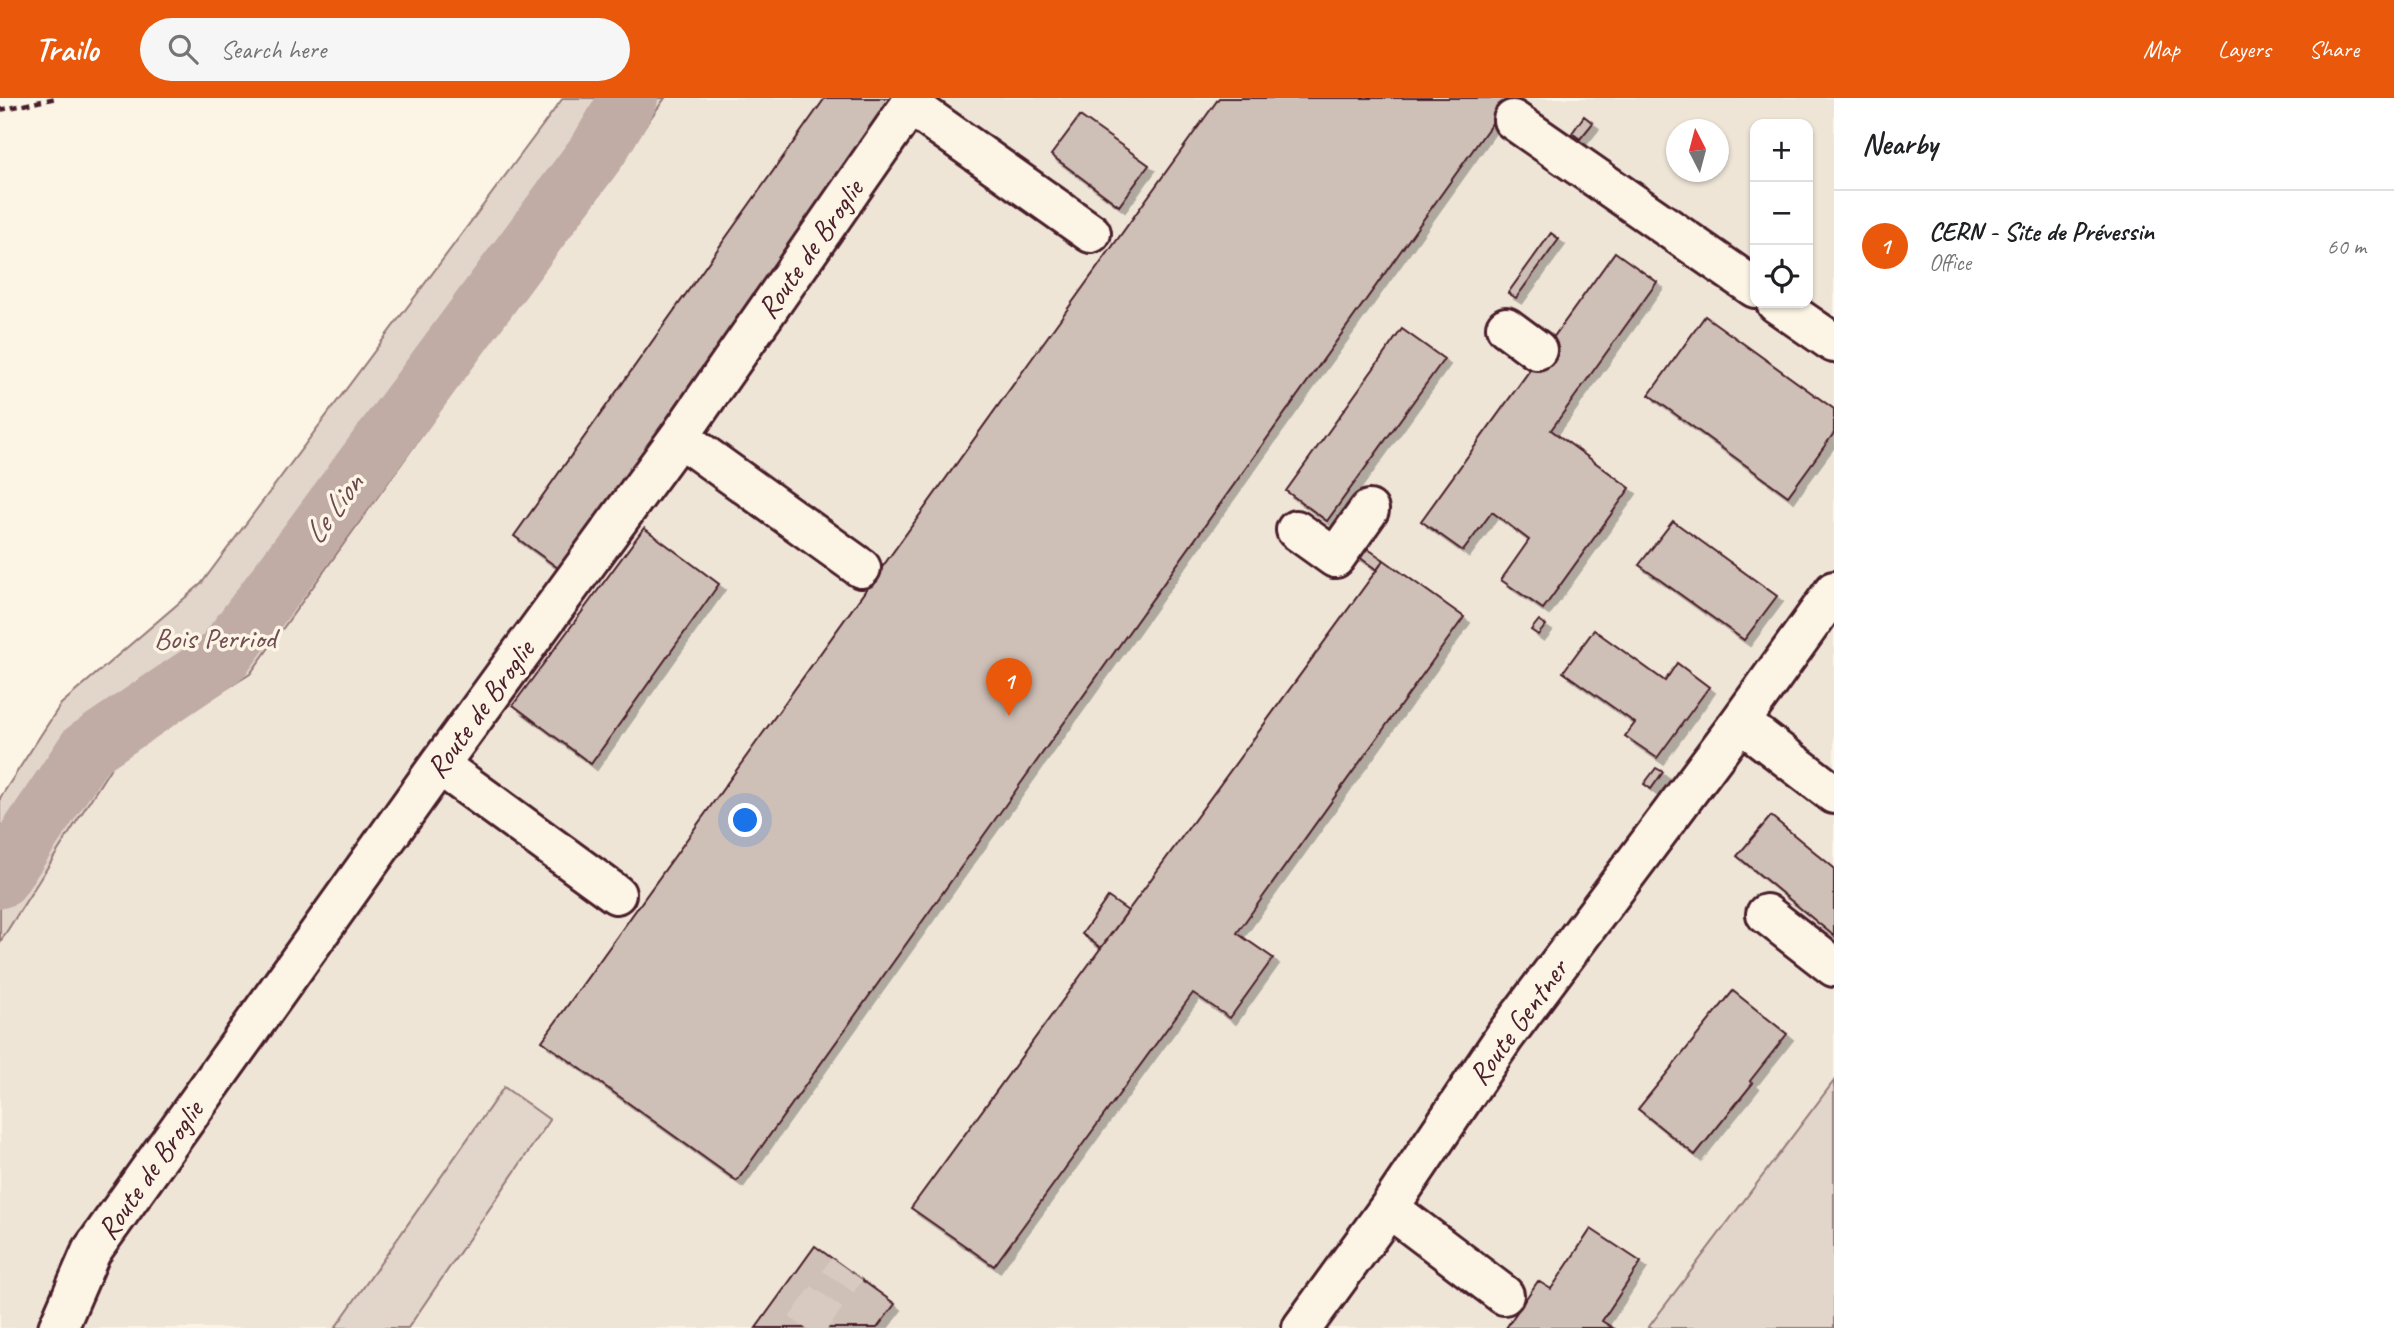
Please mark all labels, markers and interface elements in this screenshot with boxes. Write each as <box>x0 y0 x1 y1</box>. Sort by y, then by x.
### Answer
search box <box>140 18 630 81</box>
text: Trailo <box>35 28 98 70</box>
icon: search <box>164 30 202 68</box>
text: Search here <box>220 33 326 66</box>
text: Map <box>2143 34 2180 64</box>
text: Layers <box>2218 34 2271 64</box>
text: Share <box>2309 34 2359 64</box>
north arrow <box>1666 119 1729 182</box>
map controls <box>1750 119 1813 308</box>
button: + <box>1750 119 1813 182</box>
text: Nearby <box>1862 125 1938 163</box>
street label: Route de Broglie <box>748 170 873 326</box>
button: − <box>1750 182 1813 245</box>
text: CERN - Site de Prévessin <box>1929 215 2154 248</box>
text: 1 <box>1880 232 1890 261</box>
text: 60 m <box>2327 232 2366 261</box>
button: locate <box>1750 245 1813 308</box>
text: Office <box>1929 248 1971 277</box>
water label: Le Lion <box>294 464 374 552</box>
park label: Bois Perriod <box>154 619 280 657</box>
street label: Route de Broglie <box>417 631 544 785</box>
pin: 1 <box>986 658 1032 716</box>
your location <box>728 803 762 837</box>
street label: Route Gentner <box>1460 950 1578 1092</box>
street label: Route de Broglie <box>88 1091 213 1247</box>

